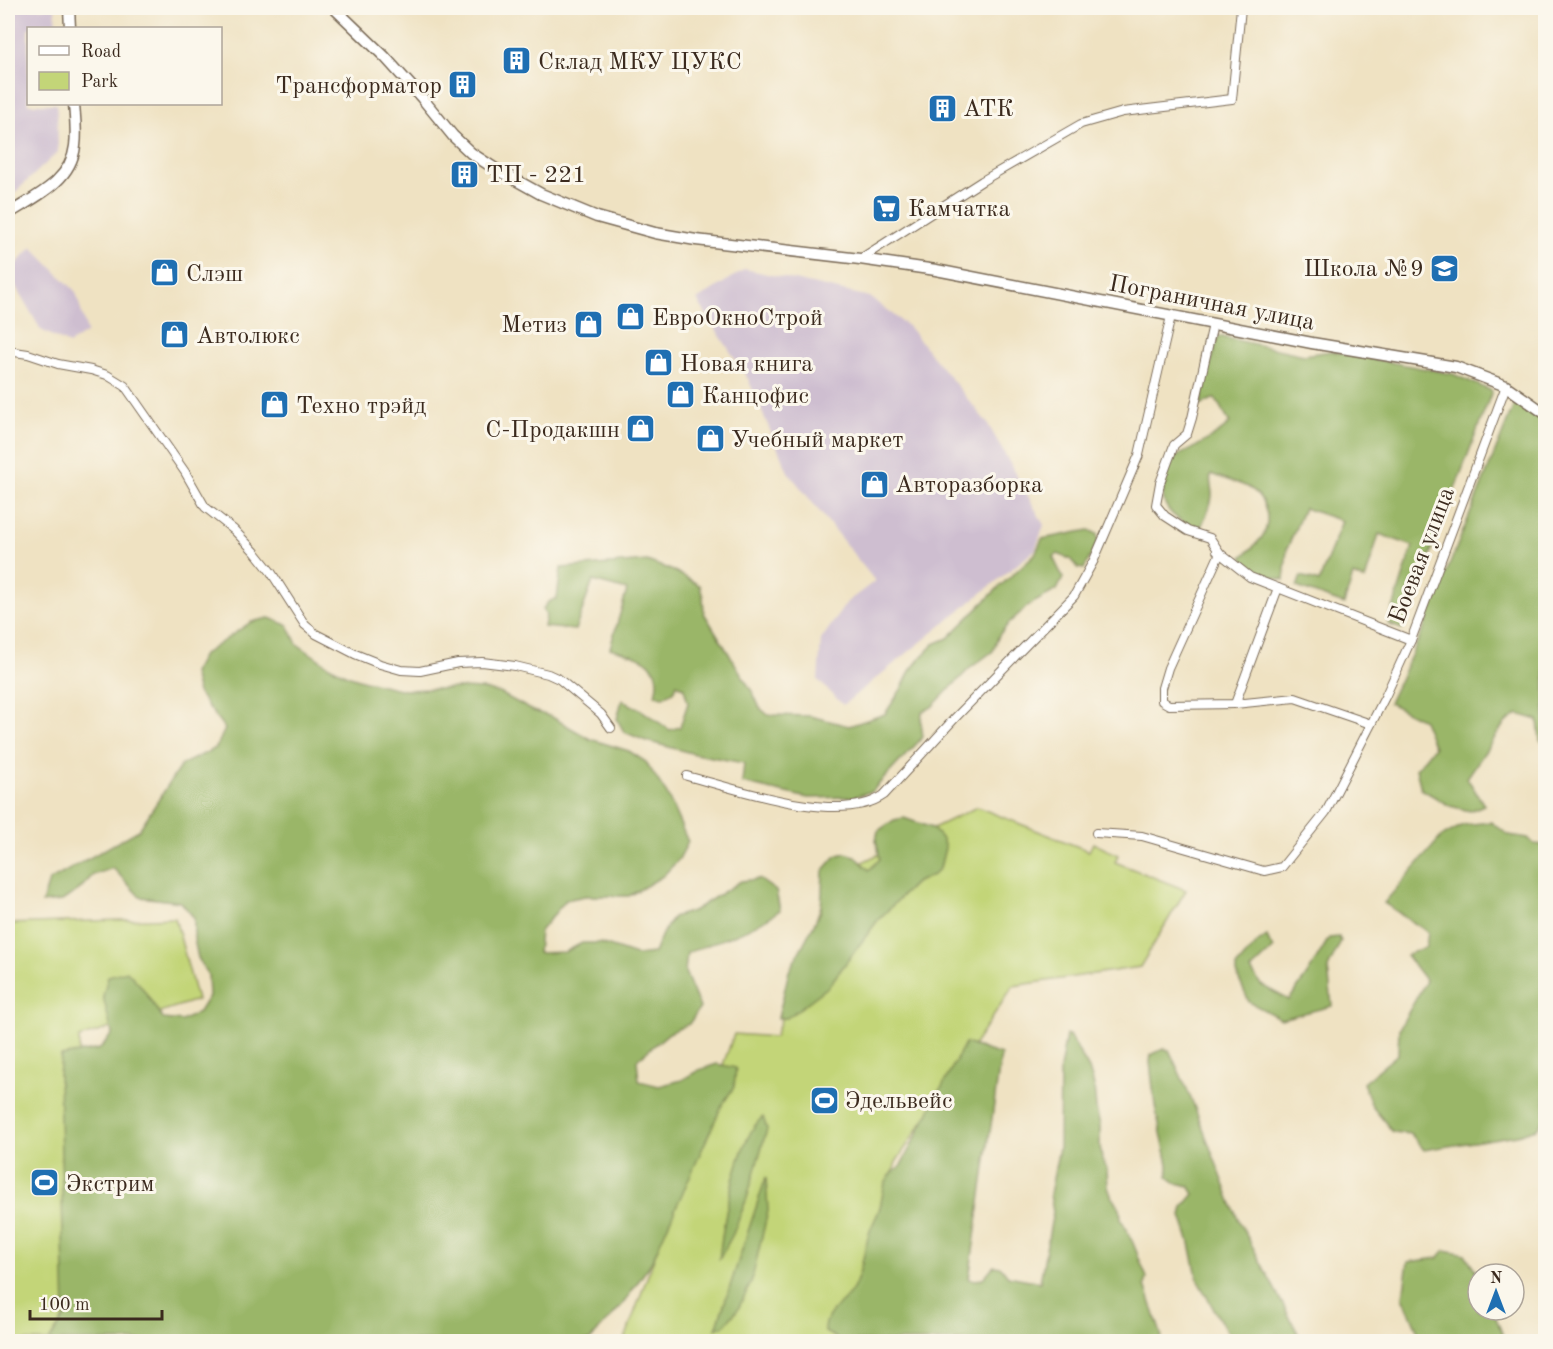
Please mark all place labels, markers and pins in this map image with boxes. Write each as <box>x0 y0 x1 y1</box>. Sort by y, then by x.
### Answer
building icon: Склад МКУ ЦУКС <box>501 45 533 77</box>
place label: Склад МКУ ЦУКС <box>538 51 742 75</box>
building icon: Трансформатор <box>447 69 479 101</box>
place label: Трансформатор <box>275 75 442 99</box>
building icon: АТК <box>926 92 958 124</box>
place label: АТК <box>963 98 1014 122</box>
building icon: ТП - 221 <box>449 158 481 190</box>
place label: ТП - 221 <box>486 164 586 188</box>
supermarket icon: Камчатка <box>871 192 903 224</box>
place label: Камчатка <box>908 198 1010 222</box>
school or university icon: Школа №9 <box>1429 252 1461 284</box>
shop icon: Слэш <box>149 257 181 289</box>
place label: Школа №9 <box>1303 258 1424 282</box>
place label: Слэш <box>186 263 243 287</box>
shop icon: ЕвроОкноСтрой <box>615 301 647 333</box>
place label: ЕвроОкноСтрой <box>652 307 823 331</box>
shop icon: Метиз <box>572 308 604 340</box>
place label: Метиз <box>501 314 567 338</box>
shop icon: Автолюкс <box>159 319 191 351</box>
place label: Автолюкс <box>196 325 300 349</box>
shop icon: Новая книга <box>643 347 675 379</box>
place label: Новая книга <box>680 353 813 377</box>
shop icon: Канцофис <box>665 379 697 411</box>
place label: Канцофис <box>702 385 809 409</box>
shop icon: Техно трэйд <box>259 389 291 421</box>
place label: Техно трэйд <box>296 395 426 419</box>
shop icon: С-Продакшн <box>625 413 657 445</box>
place label: С-Продакшн <box>485 419 620 443</box>
shop icon: Учебный маркет <box>694 423 726 455</box>
place label: Учебный маркет <box>731 429 904 453</box>
shop icon: Авторазборка <box>858 468 890 500</box>
place label: Авторазборка <box>895 474 1043 498</box>
sports icon: Эдельвейс <box>808 1084 840 1116</box>
place label: Эдельвейс <box>845 1090 952 1114</box>
sports icon: Экстрим <box>29 1167 61 1199</box>
place label: Экстрим <box>66 1173 154 1197</box>

